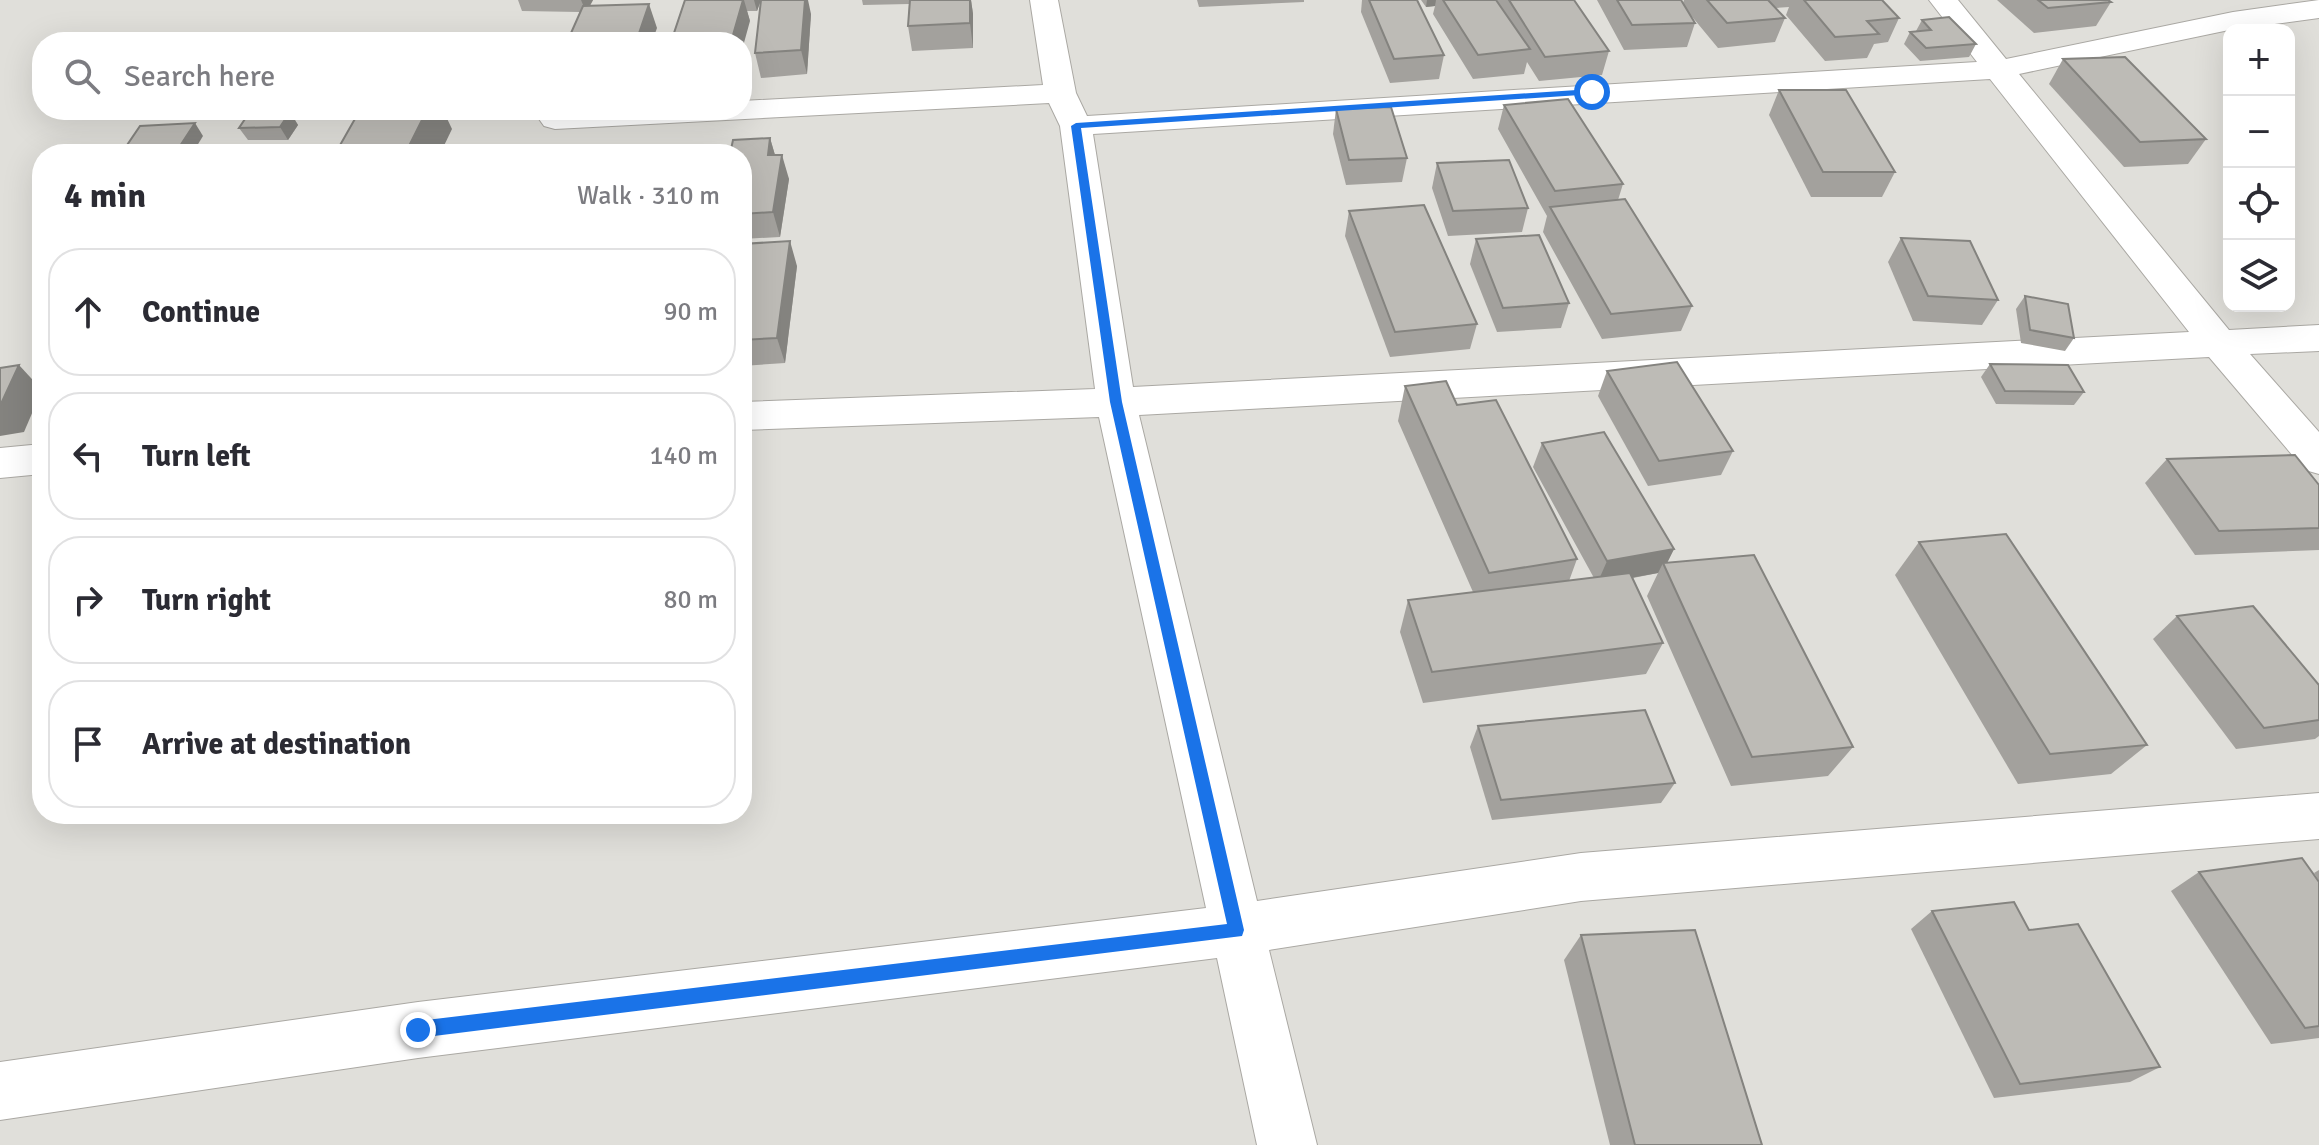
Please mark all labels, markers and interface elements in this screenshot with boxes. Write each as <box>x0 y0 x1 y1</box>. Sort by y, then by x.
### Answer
map controls <box>2223 24 2295 312</box>
button: + <box>2223 24 2295 96</box>
search box <box>32 32 752 120</box>
icon: search <box>60 54 104 98</box>
text: Search here <box>124 58 275 95</box>
route start <box>1574 74 1610 110</box>
button: − <box>2223 96 2295 168</box>
button: locate <box>2223 168 2295 240</box>
text: 4 min <box>64 175 146 217</box>
text: Walk · 310 m <box>577 180 720 212</box>
button: layers <box>2223 240 2295 312</box>
icon: ahead <box>66 290 110 334</box>
text: Continue <box>142 294 260 331</box>
text: 90 m <box>663 296 718 328</box>
icon: left <box>66 434 110 478</box>
text: Turn left <box>142 438 251 475</box>
text: 140 m <box>649 440 718 472</box>
icon: right <box>66 578 110 622</box>
text: Turn right <box>142 582 271 619</box>
text: 80 m <box>663 584 718 616</box>
icon: arrive <box>66 722 110 766</box>
text: Arrive at destination <box>142 726 411 763</box>
route end <box>400 1012 436 1048</box>

